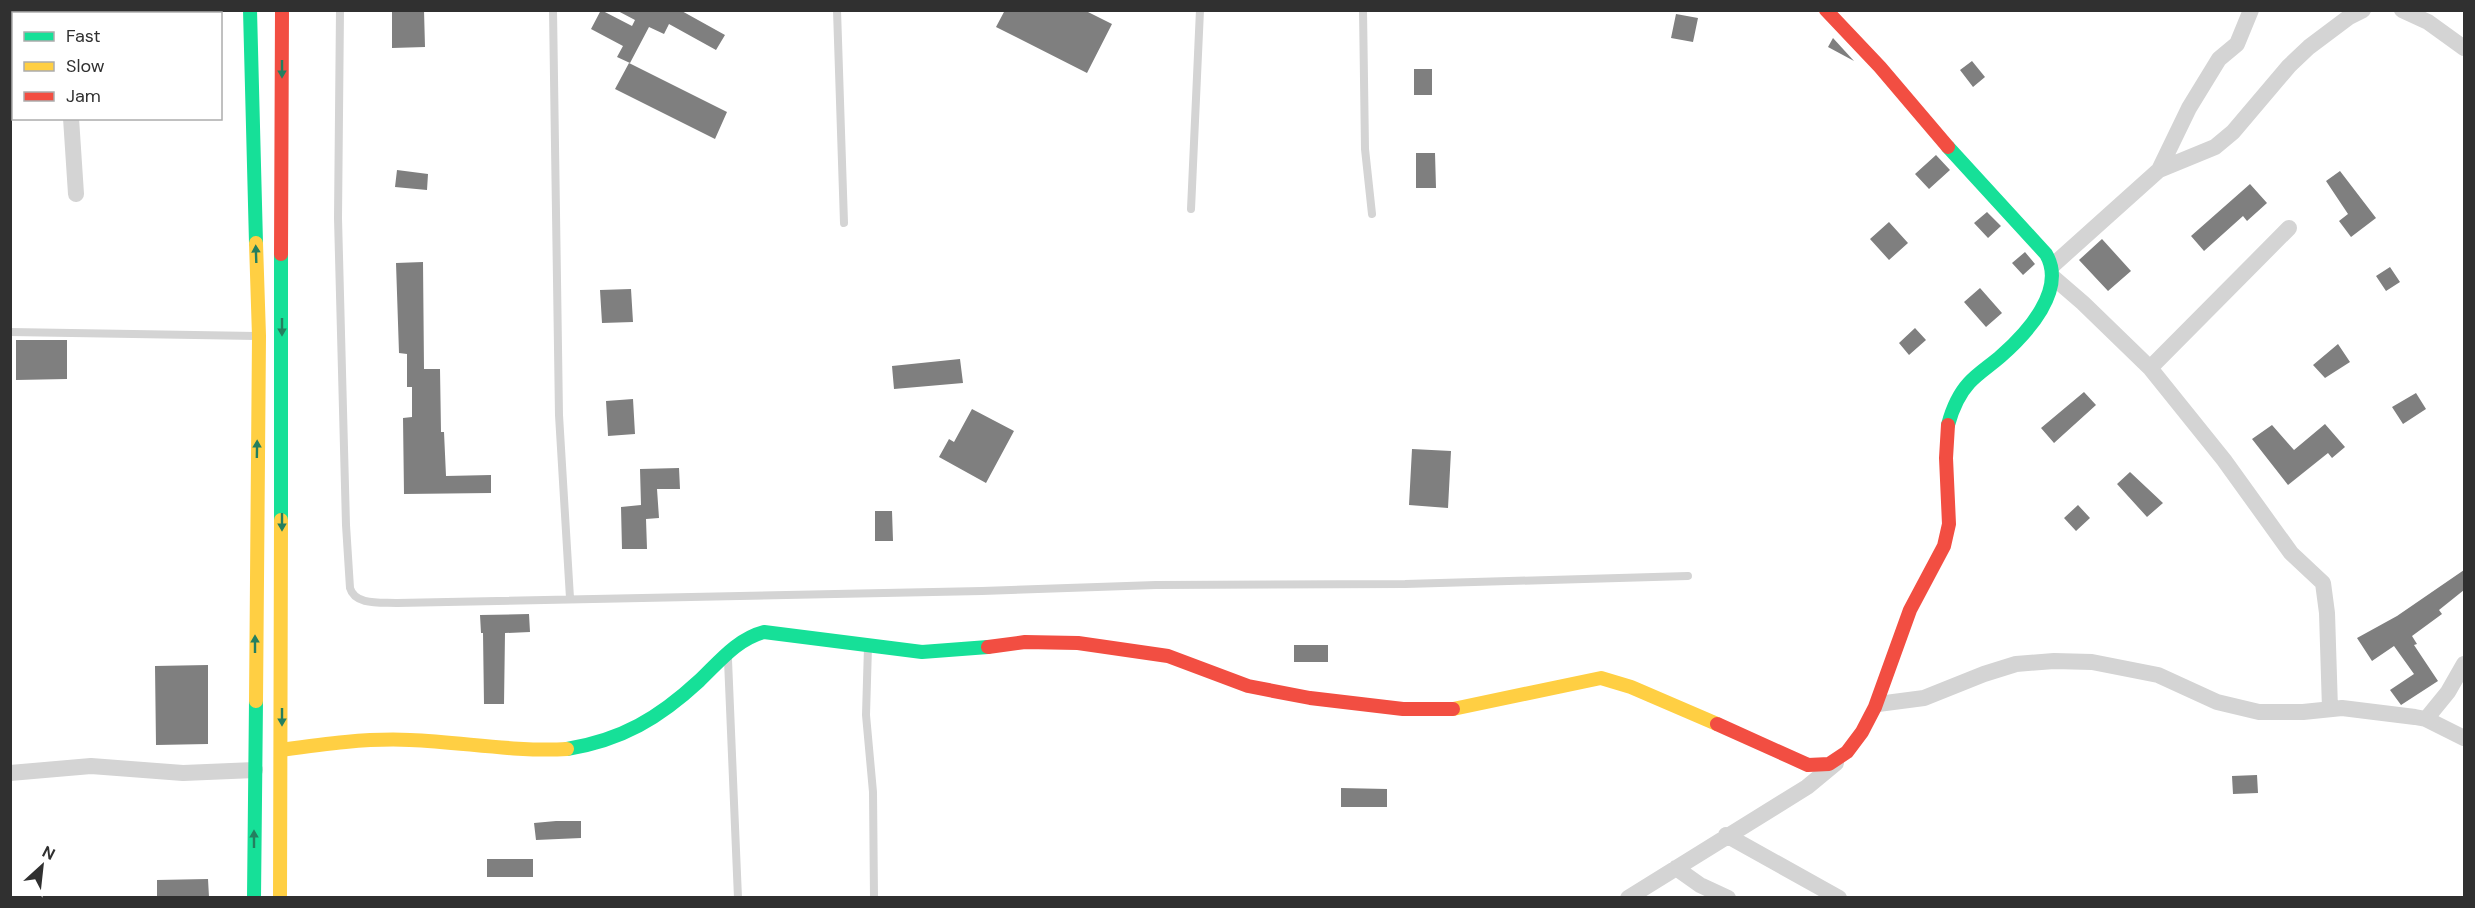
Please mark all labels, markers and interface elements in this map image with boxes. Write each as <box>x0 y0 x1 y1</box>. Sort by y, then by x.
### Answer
legend <box>12 12 222 120</box>
text: Fast <box>66 24 101 48</box>
text: Slow <box>66 54 105 78</box>
one-way arrow <box>277 59 287 78</box>
text: Jam <box>66 84 101 108</box>
one-way arrow <box>252 245 261 264</box>
one-way arrow <box>277 317 287 336</box>
one-way arrow <box>252 440 262 459</box>
one-way arrow <box>277 512 287 531</box>
one-way arrow <box>250 635 260 654</box>
one-way arrow <box>277 707 287 726</box>
one-way arrow <box>249 830 259 849</box>
north arrow <box>12 836 72 896</box>
text: N <box>39 841 59 865</box>

